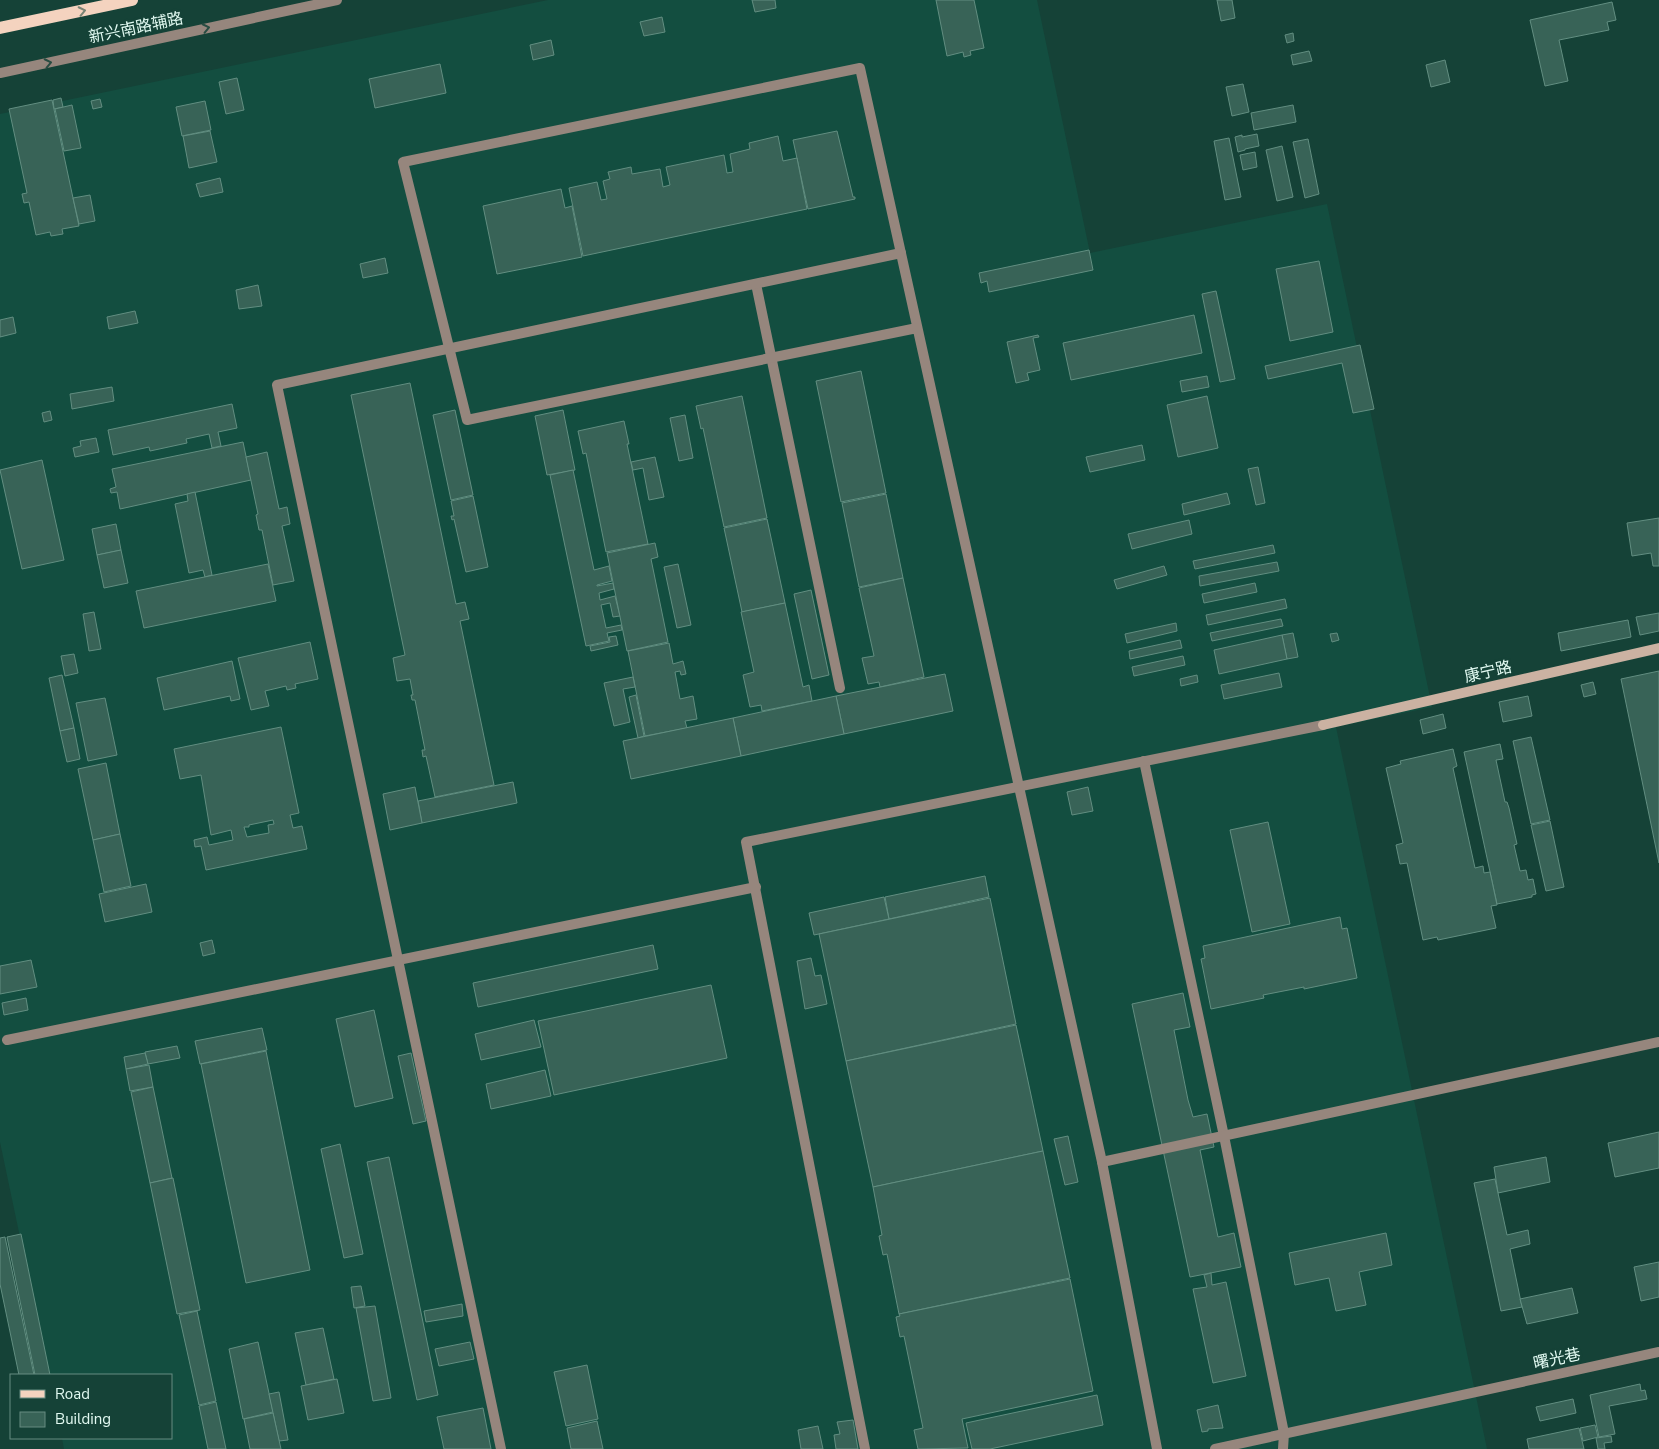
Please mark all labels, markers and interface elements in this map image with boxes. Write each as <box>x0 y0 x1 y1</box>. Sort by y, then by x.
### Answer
one-way arrow <box>77 6 86 16</box>
street label: 新兴南路辅路 <box>87 7 185 49</box>
one-way arrow <box>202 24 211 34</box>
one-way arrow <box>43 58 52 69</box>
street label: 康宁路 <box>1462 656 1514 688</box>
street label: 曙光巷 <box>1531 1343 1583 1375</box>
legend <box>10 1374 172 1439</box>
text: Road <box>55 1384 90 1404</box>
text: Building <box>55 1409 111 1429</box>

